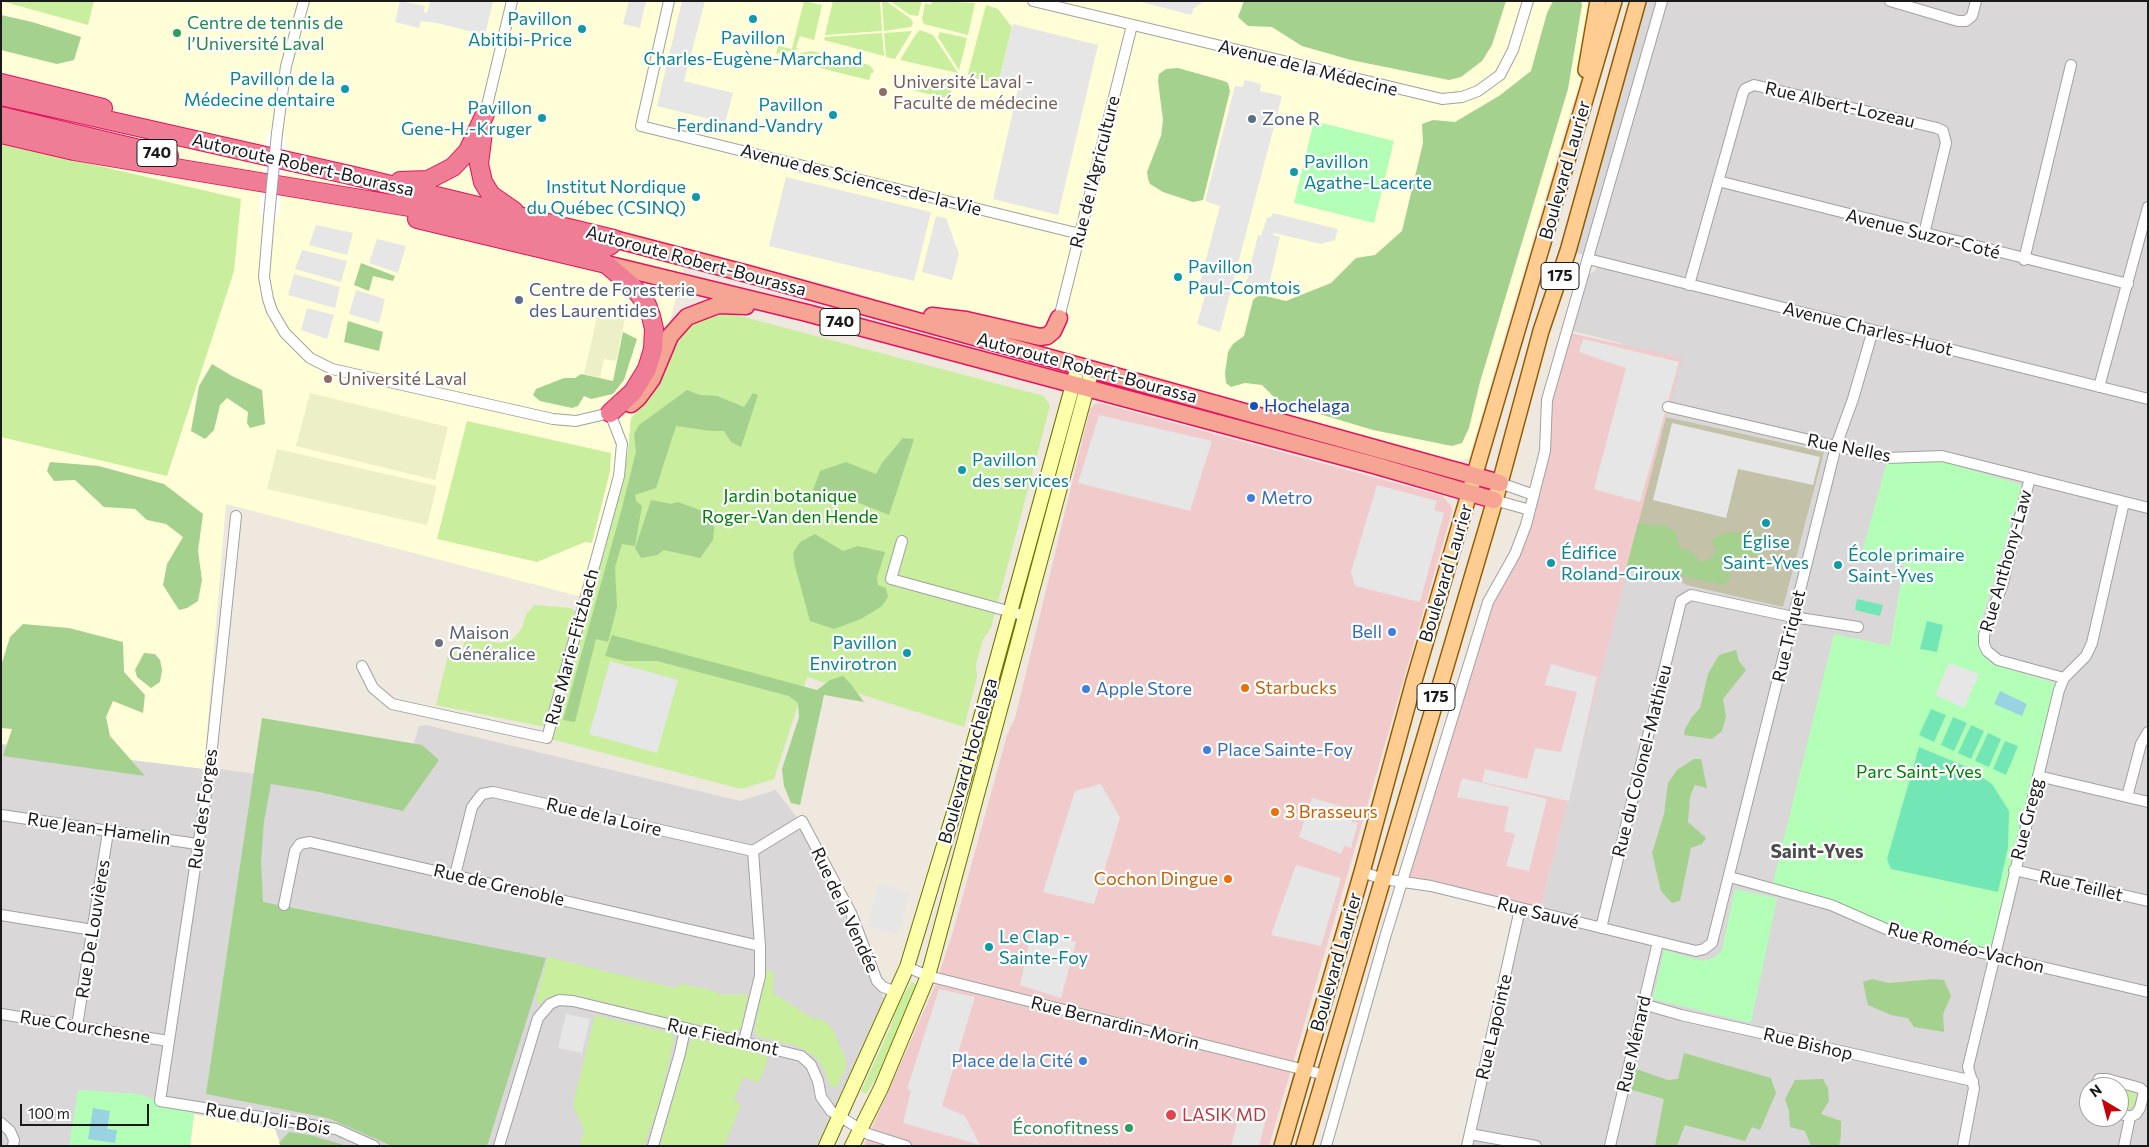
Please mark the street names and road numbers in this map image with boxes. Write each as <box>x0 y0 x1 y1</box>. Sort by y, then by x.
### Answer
street label: Avenue de la Médecine <box>1216 35 1400 101</box>
street label: Rue Albert-Lozeau <box>1763 77 1917 133</box>
street label: Rue de l'Agriculture <box>1066 94 1124 250</box>
street label: Boulevard Laurier <box>1535 98 1595 242</box>
street label: Autoroute Robert-Bourassa <box>190 129 416 201</box>
road number: 740 <box>137 140 177 167</box>
street label: Avenue des Sciences-de-la-Vie <box>738 140 984 220</box>
street label: Avenue Suzor-Coté <box>1844 204 2002 264</box>
street label: Autoroute Robert-Bourassa <box>583 221 809 301</box>
road number: 175 <box>1541 262 1579 290</box>
street label: Avenue Charles-Huot <box>1781 297 1955 361</box>
road number: 740 <box>820 308 860 336</box>
street label: Autoroute Robert-Bourassa <box>974 328 1200 408</box>
street label: Rue Nelles <box>1805 429 1893 467</box>
street label: Rue Anthony-Law <box>1975 487 2037 635</box>
street label: Boulevard Laurier <box>1415 501 1477 645</box>
street label: Rue Marie-Fitzbach <box>541 566 603 728</box>
street label: Rue Triquet <box>1768 588 1810 684</box>
street label: Rue du Colonel-Mathieu <box>1608 663 1676 859</box>
street label: Boulevard Hochelaga <box>934 676 1002 846</box>
road number: 175 <box>1417 684 1455 710</box>
street label: Rue des Forges <box>184 747 222 871</box>
street label: Rue Gregg <box>2006 776 2048 862</box>
street label: Rue de la Loire <box>544 793 664 841</box>
street label: Rue Jean-Hamelin <box>26 808 172 850</box>
street label: Rue de la Vendée <box>806 844 884 976</box>
street label: Rue De Louvières <box>71 858 115 1000</box>
street label: Rue de Grenoble <box>431 859 567 911</box>
street label: Rue Teillet <box>2037 866 2125 906</box>
street label: Boulevard Laurier <box>1306 890 1366 1034</box>
street label: Rue Sauvé <box>1495 892 1581 934</box>
street label: Rue Roméo-Vachon <box>1885 918 2047 978</box>
street label: Rue Lapointe <box>1471 972 1517 1082</box>
street label: Rue Bernardin-Morin <box>1029 992 1201 1054</box>
street label: Rue Ménard <box>1612 994 1656 1094</box>
street label: Rue Courchesne <box>18 1006 152 1048</box>
street label: Rue Fiedmont <box>665 1014 781 1060</box>
street label: Rue Bishop <box>1761 1023 1855 1065</box>
street label: Rue du Joli-Bois <box>204 1098 332 1140</box>

